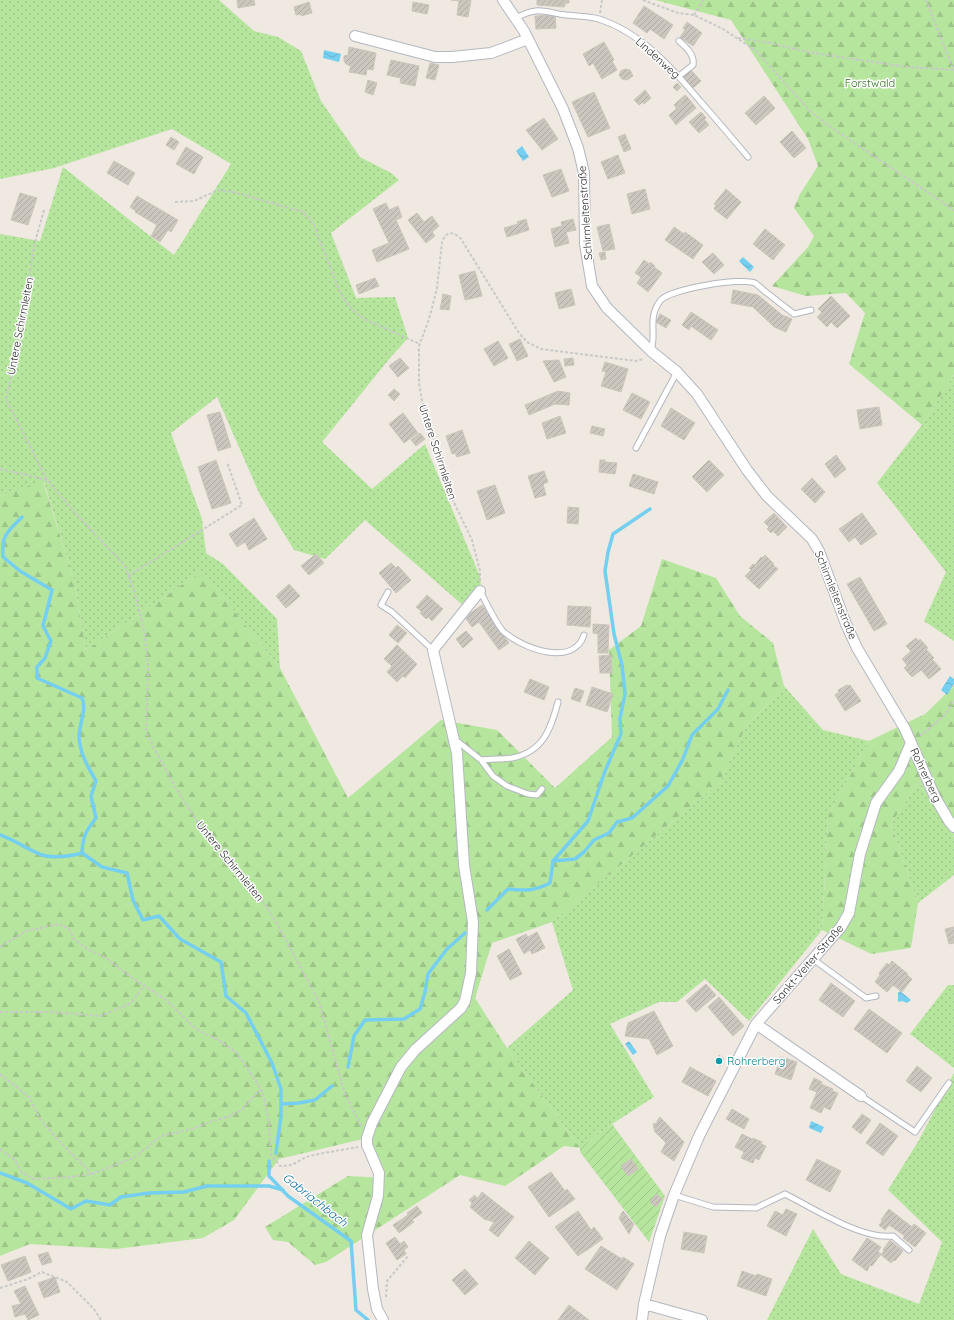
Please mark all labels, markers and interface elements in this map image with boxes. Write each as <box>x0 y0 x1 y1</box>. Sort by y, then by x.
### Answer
street label: Lindenweg <box>633 34 683 82</box>
park label: Forstwald <box>845 76 895 90</box>
street label: Schirmleitenstraße <box>575 165 595 261</box>
street label: Untere Schirmleiten <box>4 276 36 376</box>
street label: Untere Schirmleiten <box>416 403 460 501</box>
street label: Schirmleitenstraße <box>812 549 860 641</box>
street label: Rohrerberg <box>907 746 945 804</box>
street label: Untere Schirmleiten <box>193 818 267 904</box>
street label: Sankt-Veiter-Straße <box>770 921 846 1007</box>
place label: Rohrerberg <box>727 1054 785 1068</box>
marker: Rohrerberg <box>714 1056 724 1066</box>
water label: Gabriachbach <box>280 1170 351 1230</box>

